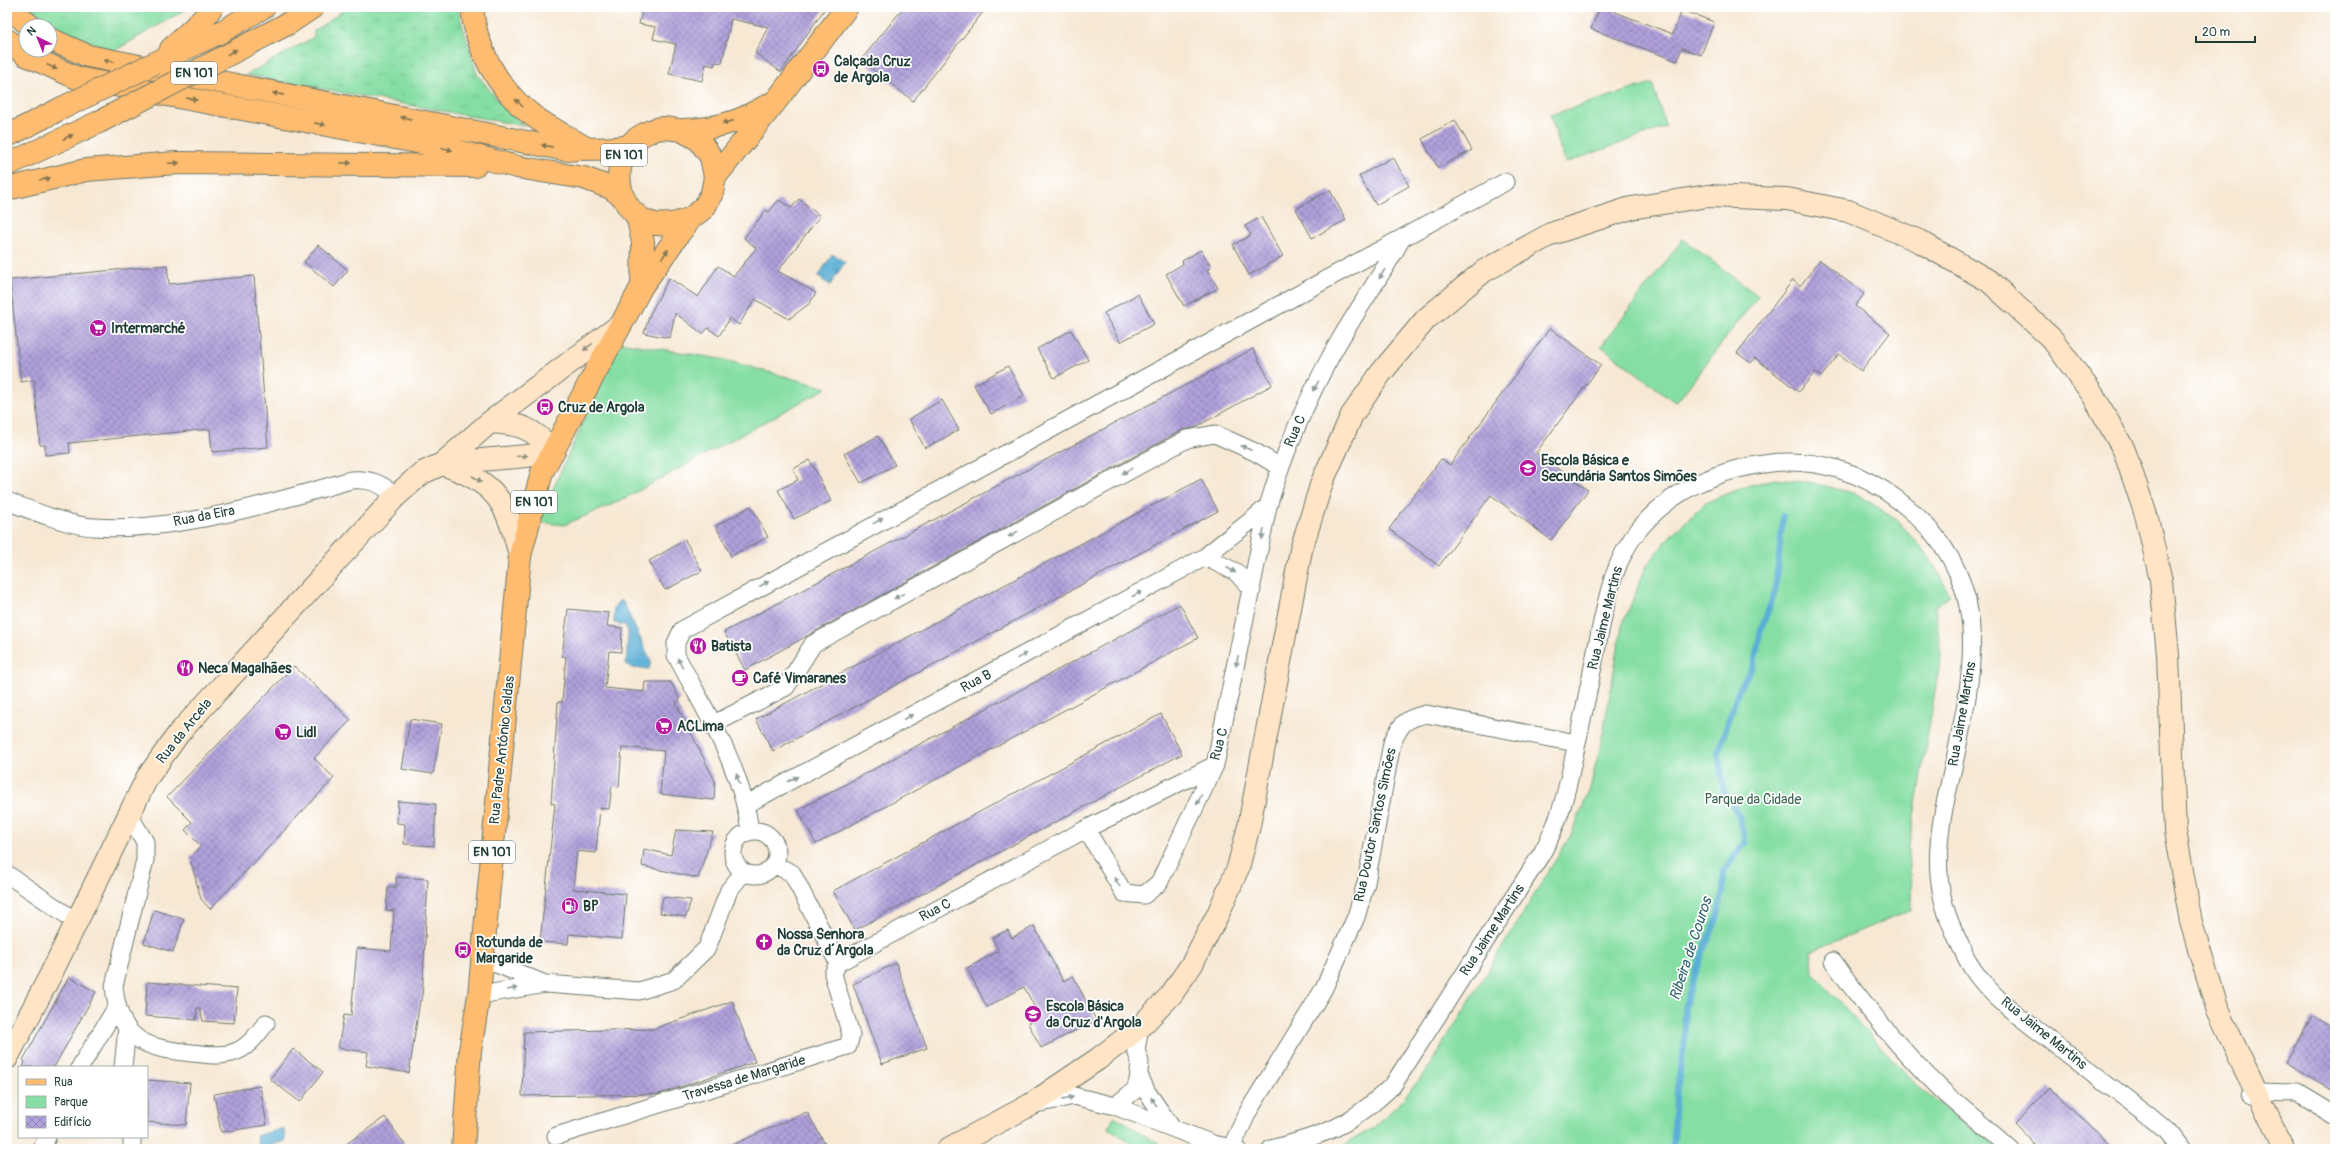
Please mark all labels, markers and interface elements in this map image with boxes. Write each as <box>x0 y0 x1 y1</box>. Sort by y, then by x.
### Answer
north arrow <box>18 18 58 58</box>
scale bar <box>2196 18 2255 44</box>
text: N <box>24 23 39 38</box>
text: 20 m <box>2202 25 2231 40</box>
one-way arrow <box>227 49 238 56</box>
place label: Calçada Cruz de Argola <box>834 53 911 86</box>
one-way arrow <box>103 57 116 63</box>
bus stop icon: Calçada Cruz de Argola <box>811 59 831 79</box>
road number: EN 101 <box>171 62 217 84</box>
one-way arrow <box>47 64 58 70</box>
one-way arrow <box>272 90 284 96</box>
one-way arrow <box>186 97 198 103</box>
one-way arrow <box>514 98 524 108</box>
one-way arrow <box>400 115 412 121</box>
one-way arrow <box>722 120 734 126</box>
one-way arrow <box>313 121 326 127</box>
one-way arrow <box>62 134 74 140</box>
one-way arrow <box>541 142 553 148</box>
road number: EN 101 <box>601 144 647 166</box>
one-way arrow <box>441 146 453 152</box>
one-way arrow <box>168 160 180 167</box>
one-way arrow <box>340 160 352 167</box>
one-way arrow <box>39 176 51 182</box>
one-way arrow <box>661 249 669 260</box>
one-way arrow <box>1379 268 1386 280</box>
supermarket icon: Intermarché <box>88 318 108 338</box>
place label: Intermarché <box>111 320 186 337</box>
one-way arrow <box>583 343 594 351</box>
one-way arrow <box>1312 380 1319 391</box>
bus stop icon: Cruz de Argola <box>535 397 555 417</box>
place label: Cruz de Argola <box>558 399 645 416</box>
street label: Rua C <box>1280 412 1310 450</box>
one-way arrow <box>1240 445 1251 451</box>
place label: Escola Básica e Secundária Santos Simões <box>1541 452 1697 485</box>
one-way arrow <box>516 453 528 460</box>
school or university icon: Escola Básica e Secundária Santos Simões <box>1518 458 1538 478</box>
one-way arrow <box>1121 468 1133 475</box>
one-way arrow <box>472 475 482 483</box>
road number: EN 101 <box>511 491 557 513</box>
street label: Rua da Eira <box>172 502 236 530</box>
one-way arrow <box>872 518 884 525</box>
one-way arrow <box>1259 528 1265 540</box>
one-way arrow <box>1007 531 1019 537</box>
street label: Rua Jaime Martins <box>1584 564 1626 671</box>
one-way arrow <box>1225 566 1237 573</box>
one-way arrow <box>758 580 770 587</box>
one-way arrow <box>1131 591 1142 597</box>
one-way arrow <box>894 593 905 600</box>
restaurant icon: Batista <box>688 636 708 656</box>
place label: Batista <box>711 638 752 655</box>
one-way arrow <box>1016 652 1028 659</box>
one-way arrow <box>1234 655 1240 667</box>
one-way arrow <box>677 657 683 669</box>
restaurant icon: Neca Magalhães <box>175 658 195 678</box>
place label: Neca Magalhães <box>198 660 292 677</box>
street label: Rua Jaime Martins <box>1944 660 1980 768</box>
street label: Rua B <box>958 666 994 696</box>
cafe icon: Café Vimaranes <box>730 668 750 688</box>
place label: Café Vimaranes <box>753 670 847 687</box>
street label: Rua Padre António Caldas <box>486 674 518 825</box>
street label: Rua da Arcela <box>153 695 215 767</box>
one-way arrow <box>902 714 913 721</box>
supermarket icon: ACLima <box>654 716 674 736</box>
place label: ACLima <box>677 718 724 735</box>
supermarket icon: Lidl <box>273 722 293 742</box>
place label: Lidl <box>296 724 317 741</box>
street label: Rua C <box>1206 725 1232 762</box>
street label: Rua Doutor Santos Simões <box>1350 746 1400 904</box>
one-way arrow <box>735 773 741 785</box>
one-way arrow <box>787 776 799 782</box>
park label: Parque da Cidade <box>1704 791 1802 808</box>
one-way arrow <box>1196 795 1202 806</box>
road number: EN 101 <box>469 841 515 863</box>
one-way arrow <box>1114 876 1121 888</box>
street label: Rua Jaime Martins <box>1456 880 1528 979</box>
water label: Ribeira de Couros <box>1665 893 1717 1003</box>
street label: Rua C <box>916 895 954 925</box>
fuel station icon: BP <box>560 896 580 916</box>
place label: BP <box>583 898 599 915</box>
place label: Nossa Senhora da Cruz d´Argola <box>777 926 874 959</box>
church icon: Nossa Senhora da Cruz d´Argola <box>754 932 774 952</box>
place label: Rotunda de Margaride <box>476 934 544 967</box>
bus stop icon: Rotunda de Margaride <box>453 940 473 960</box>
one-way arrow <box>506 986 518 992</box>
street label: Rua Jaime Martins <box>1997 993 2091 1073</box>
place label: Escola Básica da Cruz d'Argola <box>1046 998 1142 1031</box>
school or university icon: Escola Básica da Cruz d'Argola <box>1023 1004 1043 1024</box>
street label: Travessa de Margaride <box>680 1051 808 1105</box>
legend <box>18 1066 148 1138</box>
text: Rua <box>54 1075 73 1090</box>
text: Parque <box>54 1095 88 1110</box>
one-way arrow <box>1062 1095 1074 1101</box>
one-way arrow <box>1150 1097 1158 1108</box>
text: Edifício <box>54 1115 92 1130</box>

